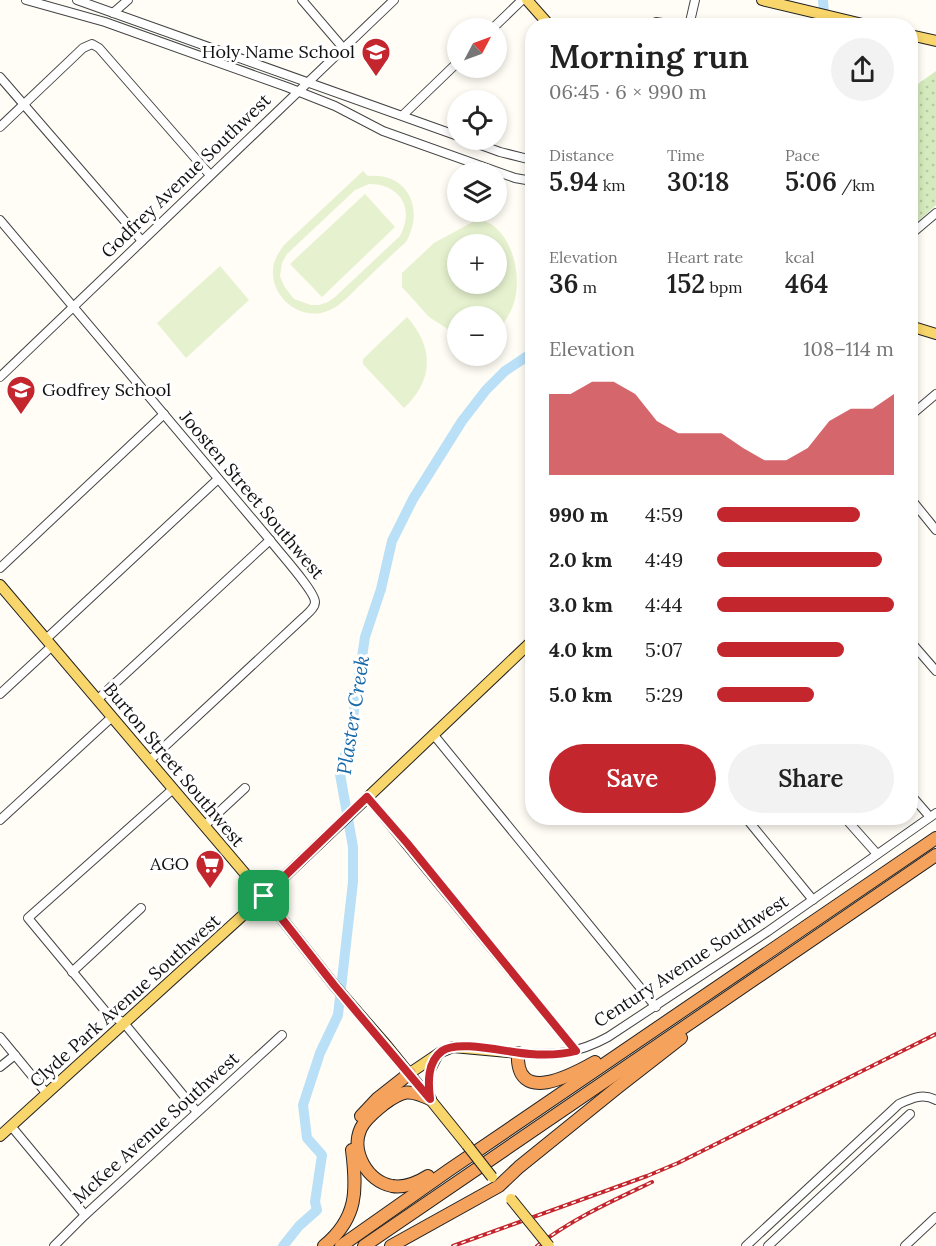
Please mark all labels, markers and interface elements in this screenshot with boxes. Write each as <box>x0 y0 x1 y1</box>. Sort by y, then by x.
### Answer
north arrow <box>447 18 507 78</box>
map controls <box>447 18 507 366</box>
text: Morning run <box>549 35 749 77</box>
school or university icon: Holy Name School <box>360 36 392 78</box>
button: share <box>831 38 894 101</box>
place label: Holy Name School <box>202 40 355 63</box>
text: 06:45 · 6 × 990 m <box>549 79 707 104</box>
street label: Godfrey Avenue Southwest <box>96 89 275 263</box>
button: locate <box>447 90 507 150</box>
text: Distance <box>549 145 614 165</box>
text: Time <box>667 145 705 165</box>
text: Pace <box>785 145 820 165</box>
button: layers <box>447 162 507 222</box>
text: 5.94 <box>549 165 598 198</box>
text: 30:18 <box>667 165 729 198</box>
text: 5:06 <box>785 165 837 198</box>
text: km <box>598 175 626 195</box>
text: /km <box>837 175 875 195</box>
button: + <box>447 234 507 294</box>
text: Elevation <box>549 247 618 267</box>
text: Heart rate <box>667 247 743 267</box>
text: kcal <box>785 247 815 267</box>
text: 36 <box>549 267 579 300</box>
text: 152 <box>667 267 705 300</box>
text: 464 <box>785 267 828 300</box>
text: m <box>579 277 597 297</box>
text: bpm <box>705 277 743 297</box>
button: − <box>447 306 507 366</box>
text: Elevation <box>549 336 635 361</box>
text: 108–114 m <box>803 336 894 361</box>
school or university icon: Godfrey School <box>5 374 37 416</box>
place label: Godfrey School <box>42 378 171 401</box>
street label: Joosten Street Southwest <box>175 405 330 584</box>
text: 990 m <box>549 502 608 527</box>
text: 4:59 <box>645 502 683 527</box>
text: 2.0 km <box>549 547 612 572</box>
text: 4:49 <box>645 547 683 572</box>
text: 3.0 km <box>549 592 613 617</box>
text: 4:44 <box>645 592 683 617</box>
text: 4.0 km <box>549 637 613 662</box>
text: 5:07 <box>645 637 682 662</box>
water label: Plaster Creek <box>331 654 374 776</box>
street label: Burton Street Southwest <box>99 678 250 851</box>
text: 5.0 km <box>549 682 612 707</box>
text: 5:29 <box>645 682 683 707</box>
button: Save <box>549 744 716 813</box>
button: Share <box>728 744 894 813</box>
supermarket icon: AGO <box>194 848 226 890</box>
place label: AGO <box>149 852 189 875</box>
pin <box>238 870 289 921</box>
icon: arrive <box>247 879 280 912</box>
street label: Century Avenue Southwest <box>589 889 792 1032</box>
street label: Clyde Park Avenue Southwest <box>25 909 225 1092</box>
street label: McKee Avenue Southwest <box>68 1047 244 1208</box>

